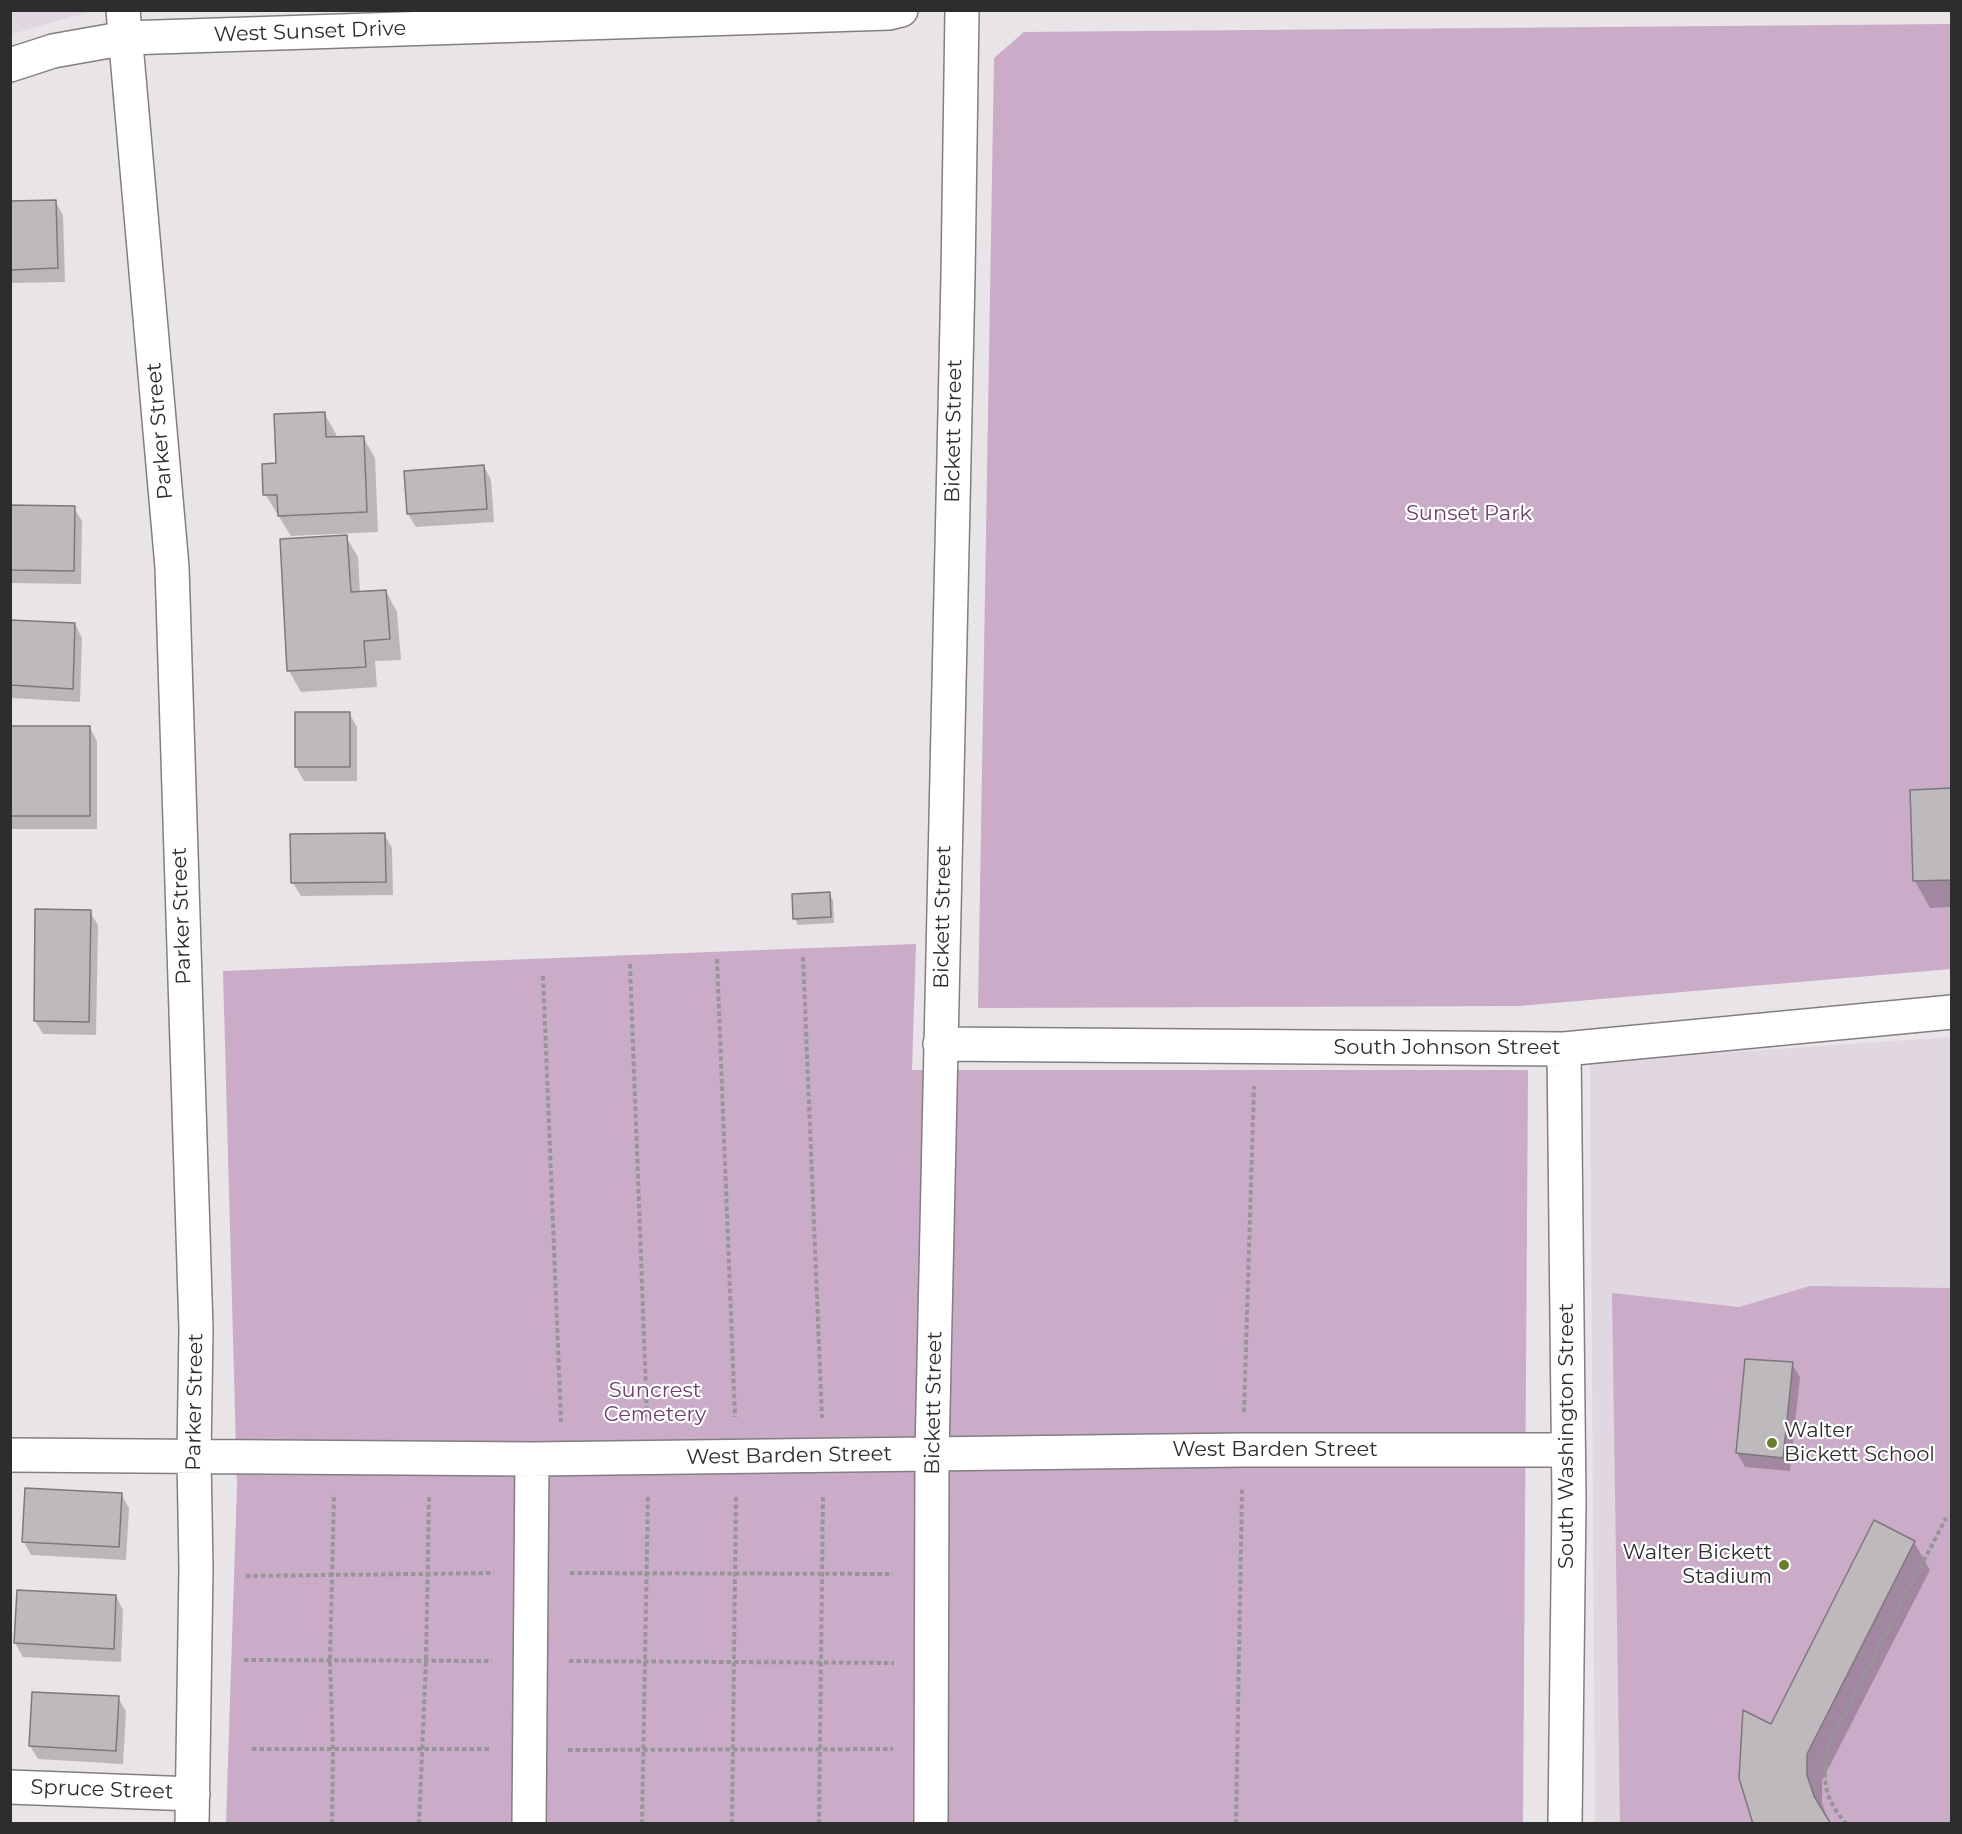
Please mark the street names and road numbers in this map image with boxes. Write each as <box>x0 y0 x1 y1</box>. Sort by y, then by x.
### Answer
street label: West Sunset Drive <box>213 16 407 48</box>
street label: Bickett Street <box>940 359 968 503</box>
street label: Parker Street <box>141 361 179 501</box>
street label: Bickett Street <box>929 845 957 989</box>
street label: Parker Street <box>167 847 197 985</box>
street label: South Johnson Street <box>1333 1035 1561 1061</box>
street label: South Washington Street <box>1554 1303 1580 1569</box>
street label: Bickett Street <box>920 1331 948 1475</box>
street label: Parker Street <box>181 1333 209 1471</box>
street label: West Barden Street <box>1172 1437 1378 1463</box>
street label: West Barden Street <box>686 1442 892 1470</box>
street label: Spruce Street <box>30 1775 174 1805</box>

